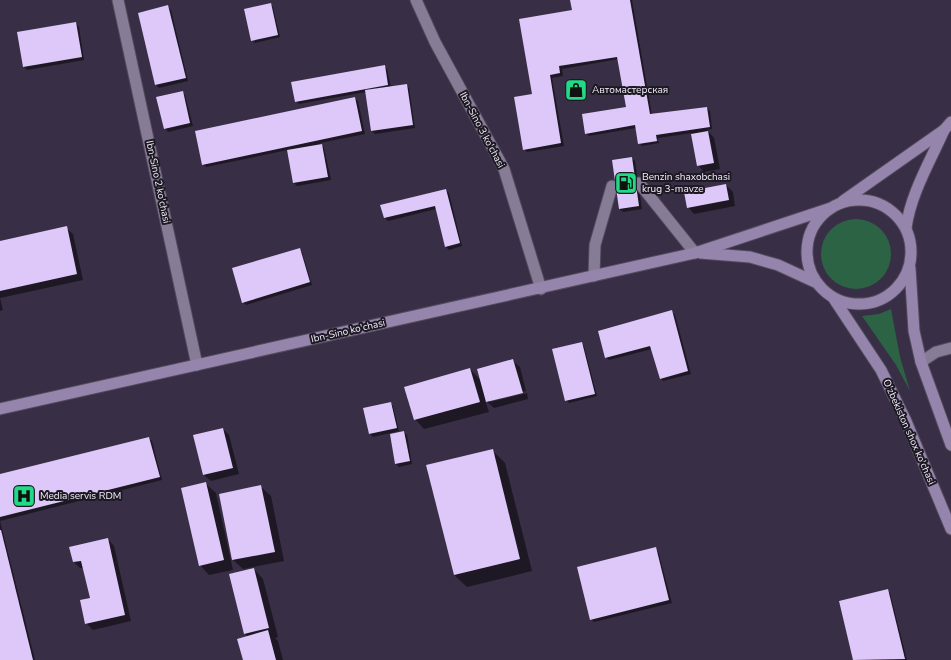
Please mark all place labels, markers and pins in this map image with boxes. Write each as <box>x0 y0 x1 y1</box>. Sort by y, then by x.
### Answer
shop icon: Автомастерская <box>563 77 589 103</box>
place label: Автомастерская <box>592 83 668 97</box>
fuel station icon: Benzin shaxobchasi krug 3-mavze <box>613 170 639 196</box>
place label: Benzin shaxobchasi krug 3-mavze <box>642 170 730 196</box>
hospital icon: Media servis RDM <box>11 483 37 509</box>
place label: Media servis RDM <box>40 489 121 503</box>

